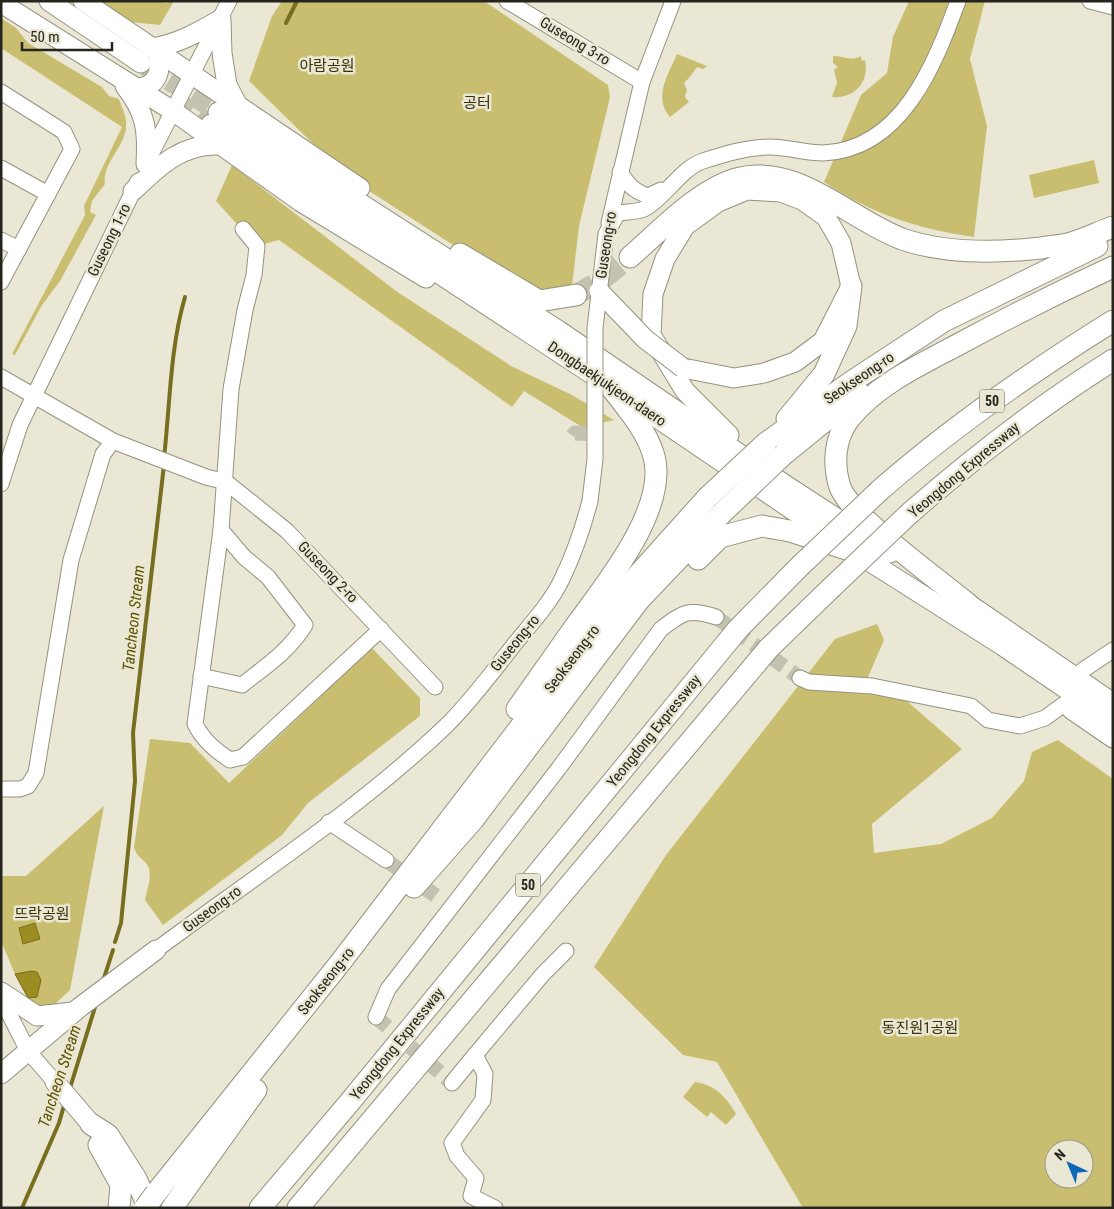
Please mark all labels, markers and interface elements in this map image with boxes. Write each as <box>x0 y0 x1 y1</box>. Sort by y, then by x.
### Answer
street label: Guseong 3-ro <box>537 13 613 69</box>
scale bar <box>22 20 112 52</box>
text: 50 m <box>30 28 60 46</box>
park label: 아람공원 <box>299 57 355 75</box>
park label: 공터 <box>463 94 491 112</box>
street label: Guseong 1-ro <box>84 201 134 279</box>
street label: Guseong-ro <box>592 210 620 280</box>
street label: Dongbaekjukjeon-daero <box>544 338 670 430</box>
street label: Seokseong-ro <box>820 348 898 408</box>
road number: 50 <box>980 390 1004 412</box>
street label: Yeongdong Expressway <box>905 418 1023 522</box>
street label: Guseong 2-ro <box>294 537 362 607</box>
water label: Tancheon Stream <box>118 564 149 672</box>
street label: Guseong-ro <box>487 611 543 675</box>
street label: Seokseong-ro <box>540 621 604 697</box>
street label: Yeongdong Expressway <box>603 671 705 791</box>
road number: 50 <box>516 874 540 896</box>
street label: Guseong-ro <box>179 882 245 936</box>
park label: 뜨락공원 <box>14 905 70 923</box>
street label: Seokseong-ro <box>294 944 358 1018</box>
street label: Yeongdong Expressway <box>346 984 448 1104</box>
park label: 동진원1공원 <box>882 1019 958 1037</box>
water label: Tancheon Stream <box>34 1023 85 1130</box>
north arrow <box>1044 1139 1094 1189</box>
text: N <box>1051 1146 1069 1163</box>

